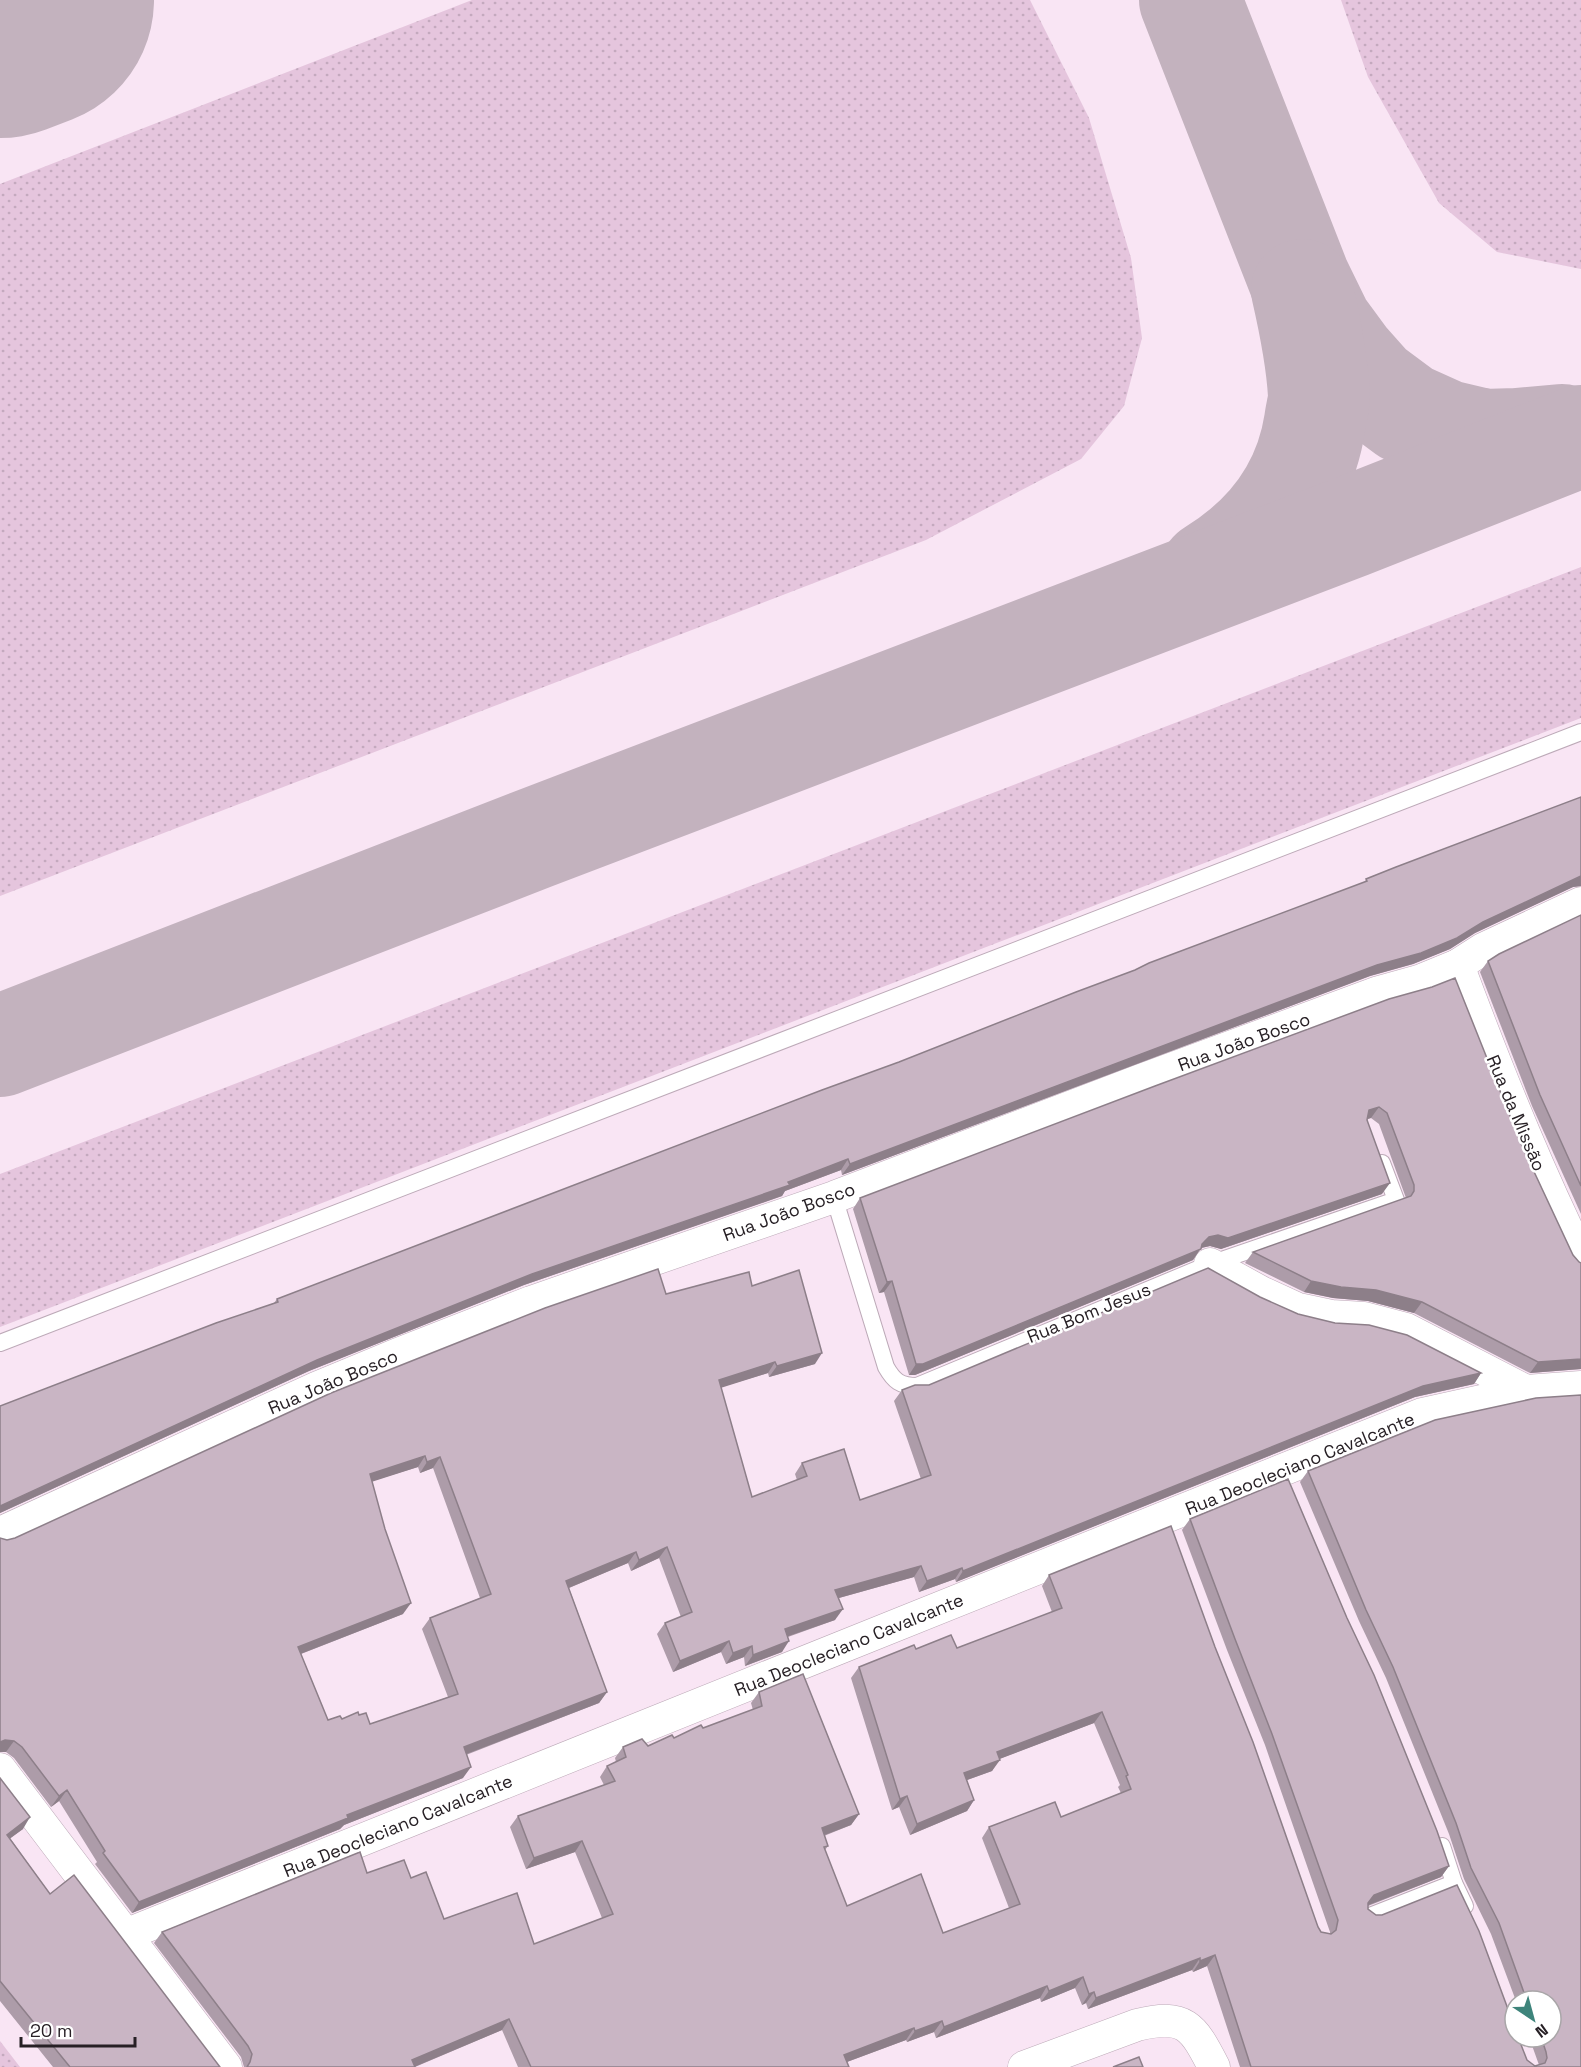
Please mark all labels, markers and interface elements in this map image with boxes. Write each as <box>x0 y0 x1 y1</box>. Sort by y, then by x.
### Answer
street label: Rua João Bosco <box>1175 1007 1313 1076</box>
street label: Rua da Missão <box>1482 1051 1551 1174</box>
street label: Rua João Bosco <box>720 1177 858 1246</box>
street label: Rua Bom Jesus <box>1024 1277 1154 1348</box>
street label: Rua João Bosco <box>264 1344 401 1419</box>
street label: Rua Deocleciano Cavalcante <box>1182 1407 1418 1520</box>
street label: Rua Deocleciano Cavalcante <box>731 1588 967 1701</box>
street label: Rua Deocleciano Cavalcante <box>280 1769 516 1882</box>
north arrow <box>1503 1989 1563 2049</box>
scale bar <box>21 2010 135 2048</box>
text: 20 m <box>30 2019 73 2042</box>
text: N <box>1531 2019 1552 2042</box>

